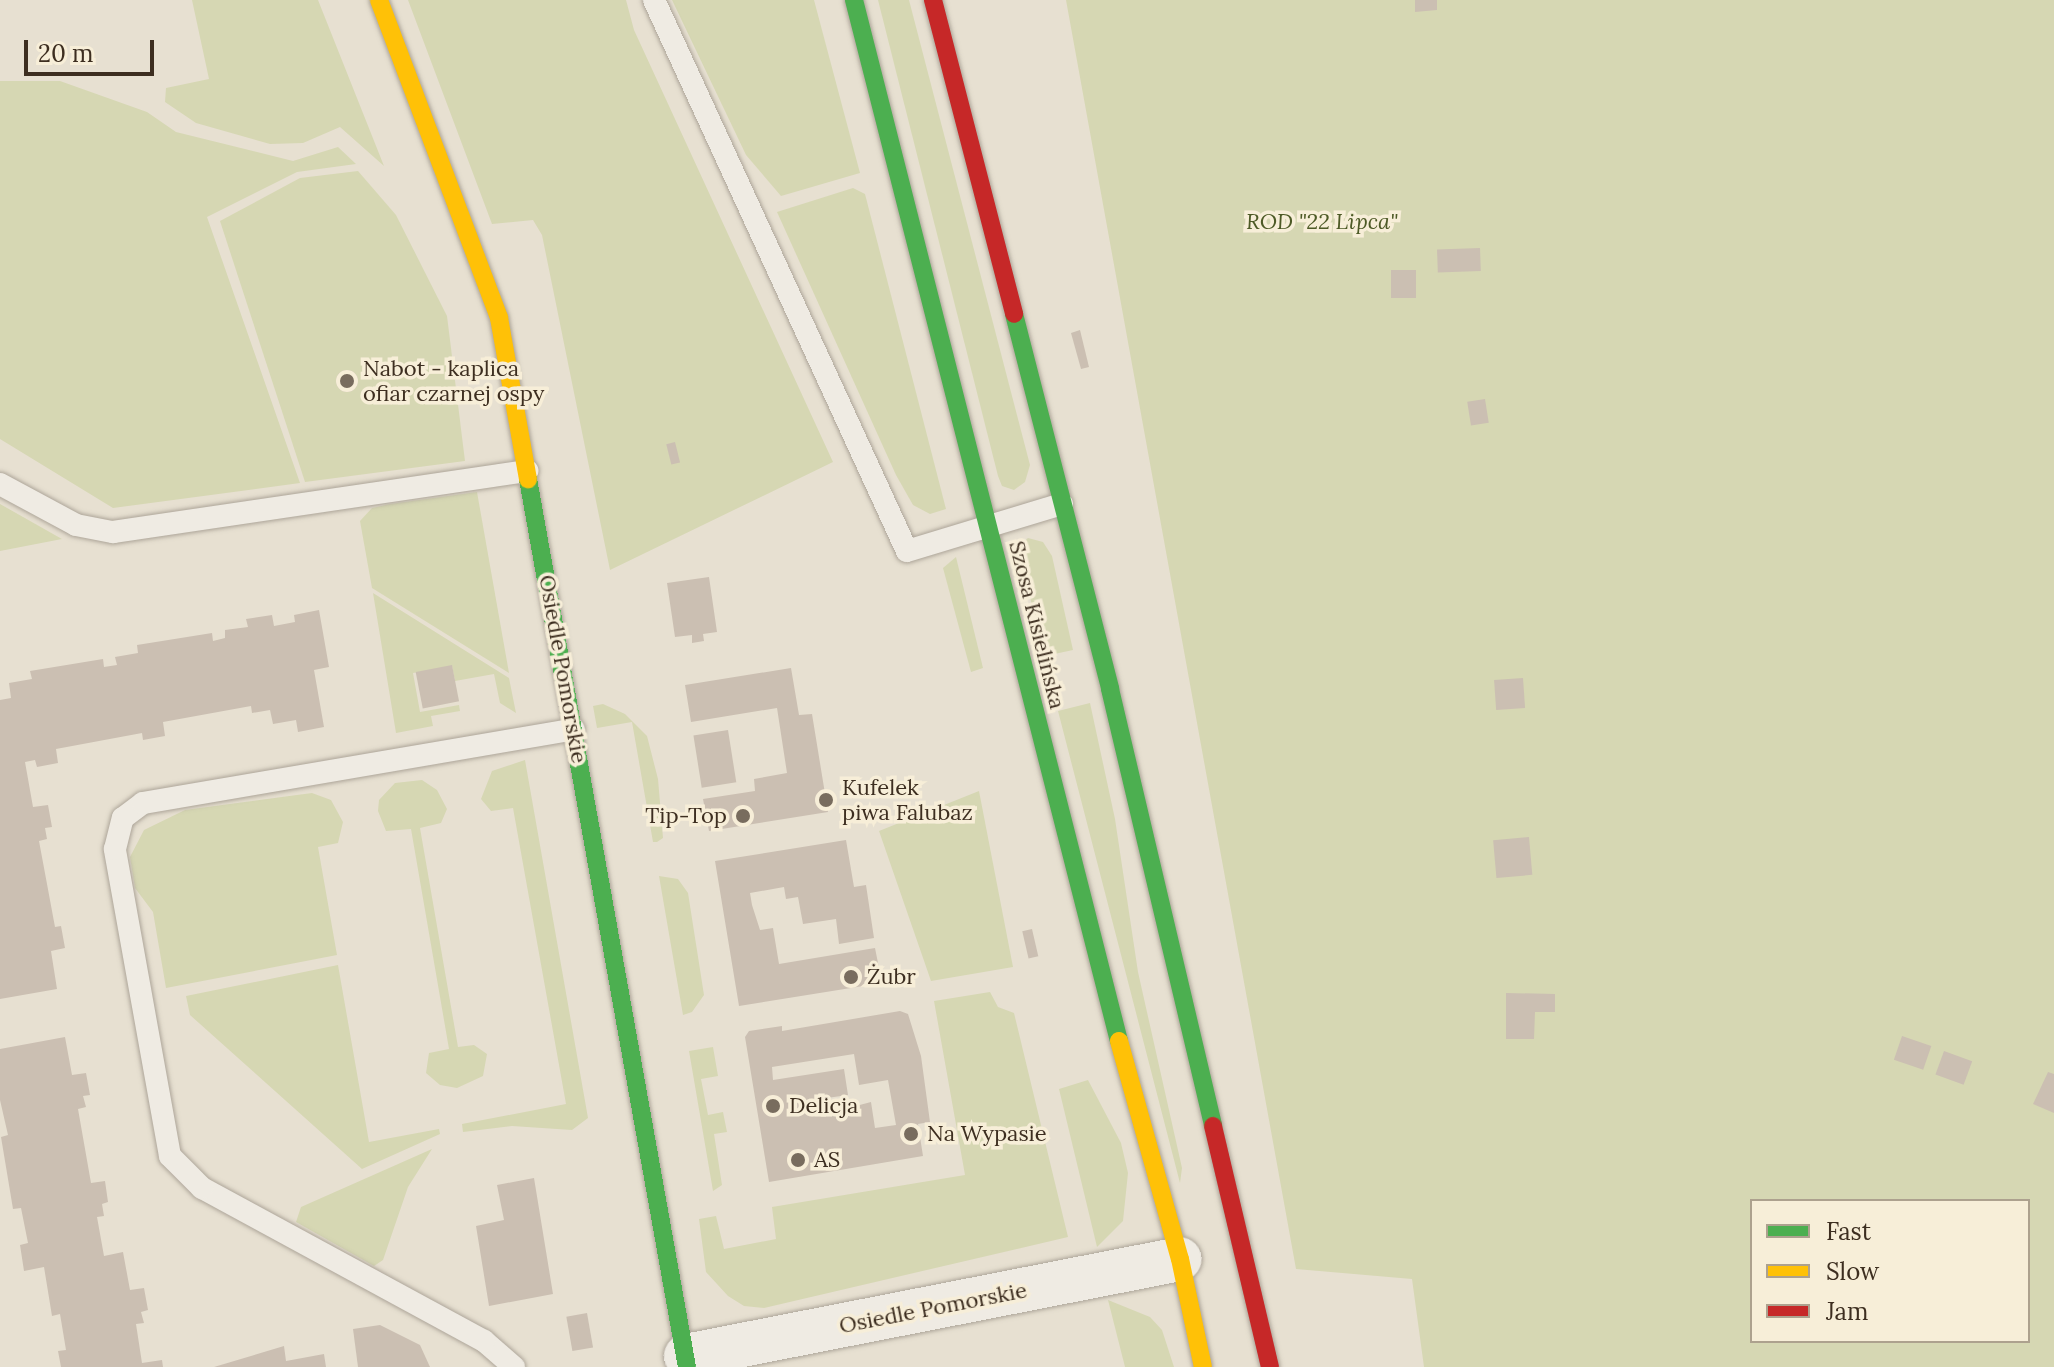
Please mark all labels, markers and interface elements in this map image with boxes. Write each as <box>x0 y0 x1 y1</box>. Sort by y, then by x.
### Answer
scale bar <box>28 24 158 74</box>
text: 20 m <box>38 38 94 69</box>
park label: ROD "22 Lipca" <box>1246 209 1398 235</box>
place label: Nabot - kaplica ofiar czarnej ospy <box>363 355 544 406</box>
marker: Nabot - kaplica ofiar czarnej ospy <box>338 372 356 390</box>
street label: Szosa Kisielińska <box>1003 538 1071 712</box>
street label: Osiedle Pomorskie <box>533 573 593 765</box>
place label: Kufelek piwa Falubaz <box>842 774 973 826</box>
marker: Kufelek piwa Falubaz <box>817 791 835 809</box>
place label: Tip-Top <box>645 803 727 829</box>
marker: Tip-Top <box>734 807 752 825</box>
place label: Żubr <box>867 964 916 990</box>
marker: Żubr <box>842 968 860 986</box>
place label: Delicja <box>789 1093 858 1119</box>
marker: Delicja <box>764 1097 782 1115</box>
place label: Na Wypasie <box>927 1121 1047 1147</box>
marker: Na Wypasie <box>902 1125 920 1143</box>
place label: AS <box>814 1147 840 1173</box>
marker: AS <box>789 1151 807 1169</box>
legend <box>1750 1199 2030 1343</box>
text: Fast <box>1826 1216 1871 1247</box>
text: Slow <box>1826 1256 1879 1287</box>
street label: Osiedle Pomorskie <box>837 1277 1029 1339</box>
text: Jam <box>1826 1296 1868 1327</box>

